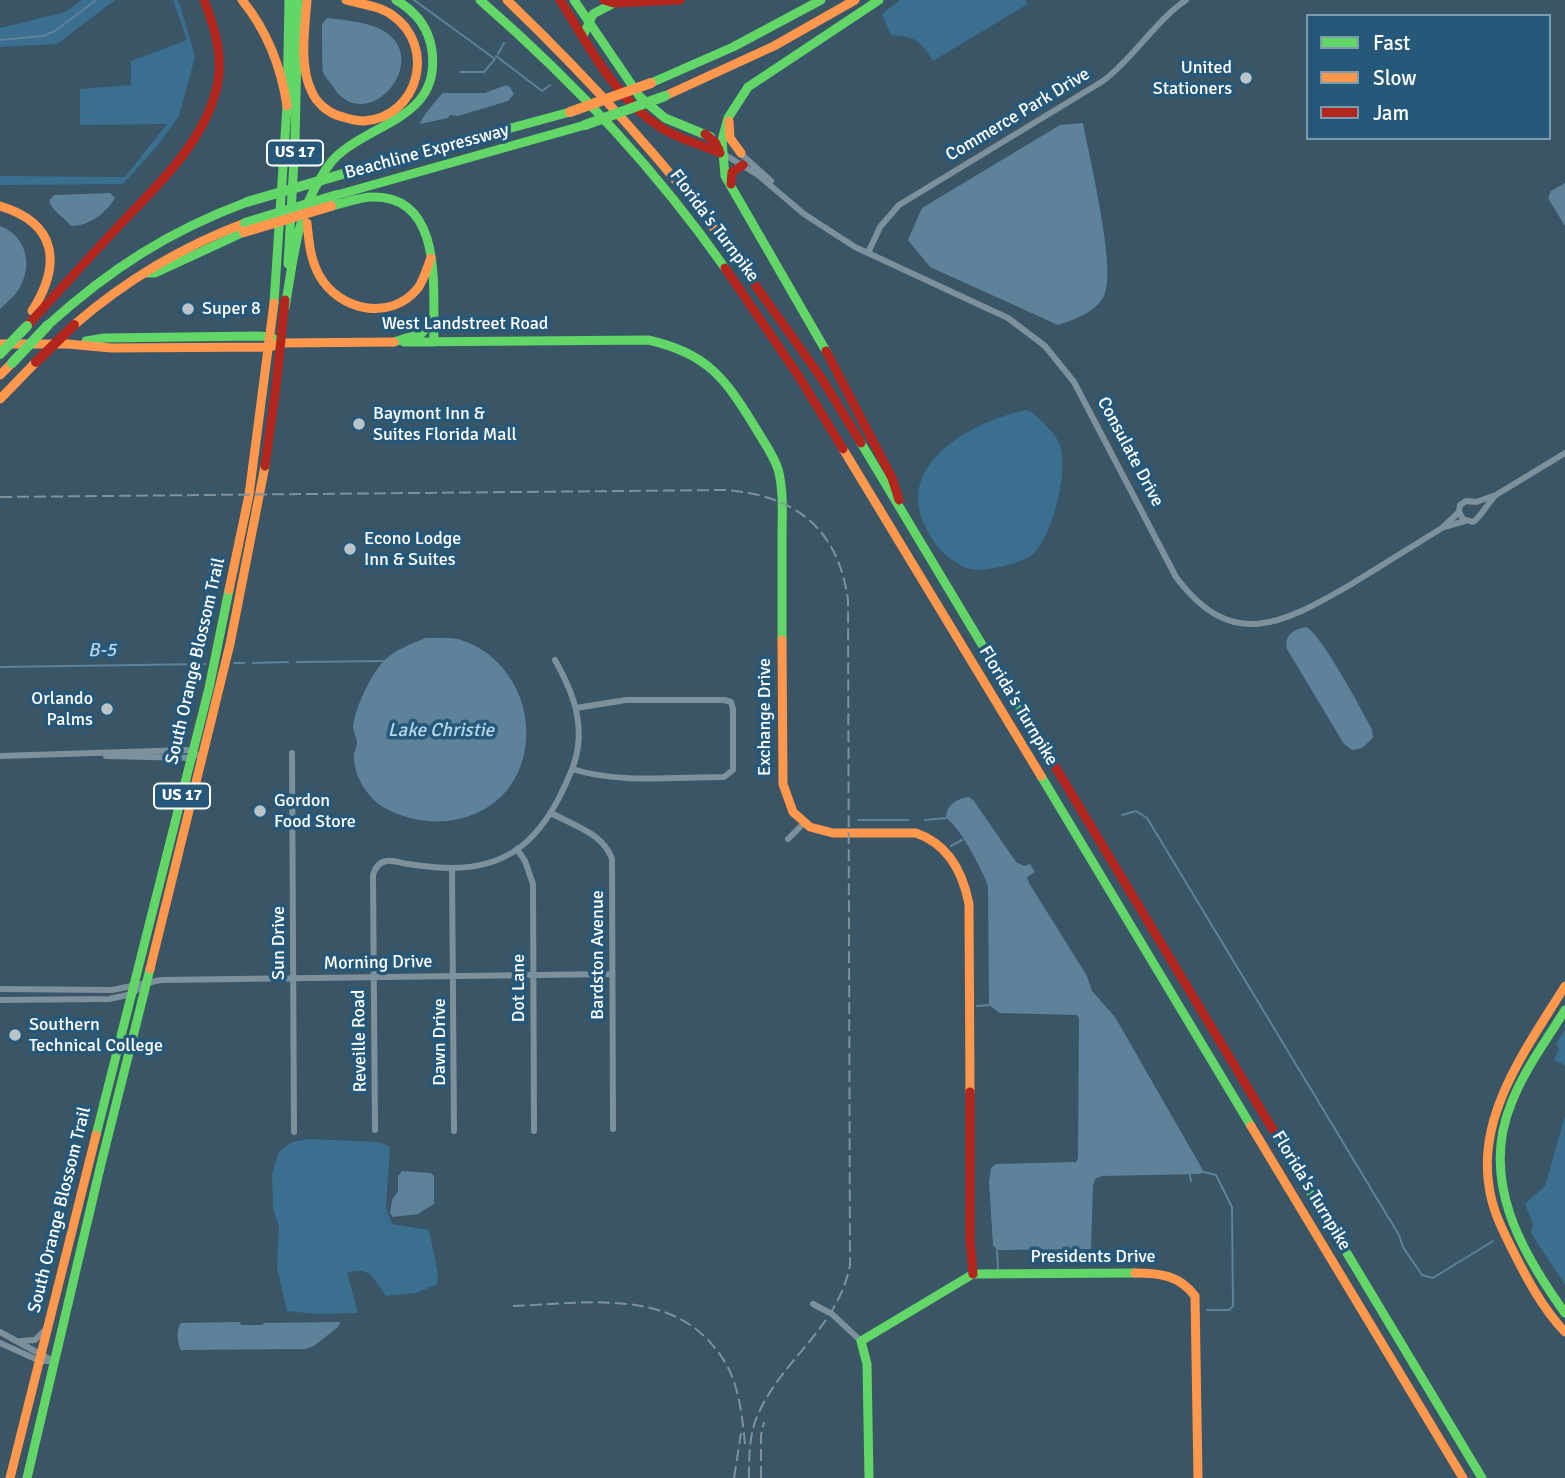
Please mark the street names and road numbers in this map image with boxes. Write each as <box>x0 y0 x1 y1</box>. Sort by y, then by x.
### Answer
street label: Commerce Park Drive <box>942 63 1094 167</box>
street label: Beachline Expressway <box>342 120 512 184</box>
road number: US 17 <box>267 140 323 166</box>
street label: Florida's Turnpike <box>665 165 763 287</box>
street label: West Landstreet Road <box>382 313 548 335</box>
street label: Consulate Drive <box>1092 393 1168 511</box>
street label: South Orange Blossom Trail <box>162 555 230 767</box>
street label: Florida's Turnpike <box>974 642 1062 770</box>
street label: Exchange Drive <box>754 658 776 776</box>
road number: US 17 <box>154 783 210 808</box>
street label: Bardston Avenue <box>587 890 609 1020</box>
street label: Sun Drive <box>268 906 290 980</box>
street label: Morning Drive <box>323 951 433 975</box>
street label: Dot Lane <box>508 954 530 1022</box>
street label: Reveille Road <box>348 989 372 1093</box>
street label: Dawn Drive <box>429 998 451 1086</box>
street label: South Orange Blossom Trail <box>24 1105 96 1315</box>
street label: Florida's Turnpike <box>1267 1127 1355 1255</box>
street label: Presidents Drive <box>1031 1246 1155 1268</box>

